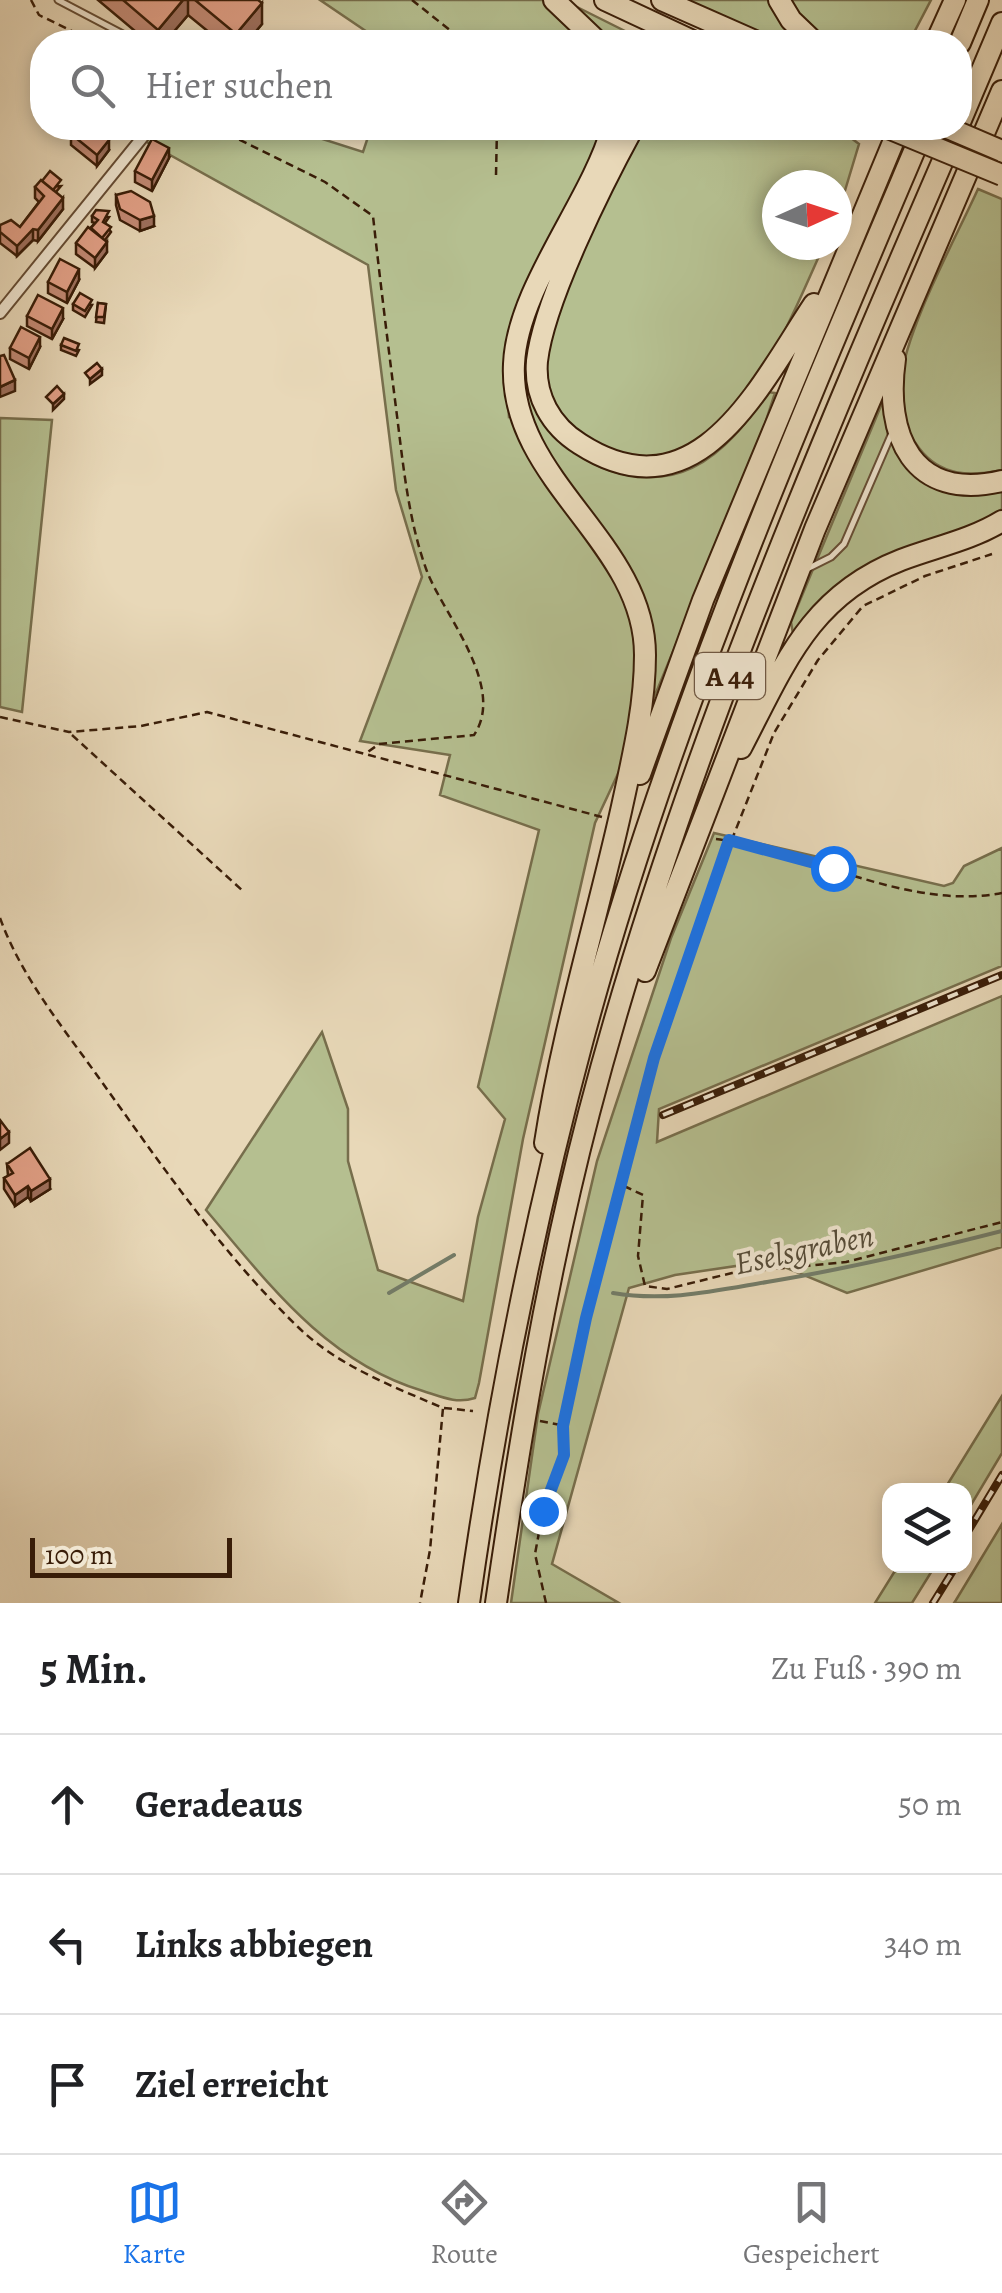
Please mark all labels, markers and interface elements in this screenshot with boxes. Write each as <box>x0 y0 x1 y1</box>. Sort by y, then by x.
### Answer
search box <box>30 30 972 140</box>
icon: search <box>65 58 120 113</box>
text: Hier suchen <box>145 59 333 111</box>
north arrow <box>762 170 852 260</box>
road number: A 44 <box>695 653 765 699</box>
route start <box>811 846 857 892</box>
water label: Eselsgraben <box>731 1213 877 1285</box>
map controls <box>882 1483 972 1573</box>
button: layers <box>882 1483 972 1573</box>
route end <box>521 1489 567 1535</box>
scale bar <box>30 1533 232 1578</box>
text: 100 m <box>45 1536 113 1574</box>
text: 5 Min. <box>40 1640 148 1697</box>
text: Zu Fuß · 390 m <box>771 1646 962 1690</box>
icon: ahead <box>40 1777 95 1832</box>
text: Geradeaus <box>135 1778 303 1830</box>
text: 50 m <box>898 1782 962 1826</box>
icon: left <box>40 1917 95 1972</box>
text: Links abbiegen <box>135 1918 373 1970</box>
text: 340 m <box>884 1922 962 1966</box>
icon: arrive <box>40 2057 95 2112</box>
text: Ziel erreicht <box>135 2058 329 2110</box>
tab: Karte <box>123 2175 185 2273</box>
tab: Route <box>431 2175 498 2273</box>
tab: Gespeichert <box>743 2175 879 2273</box>

